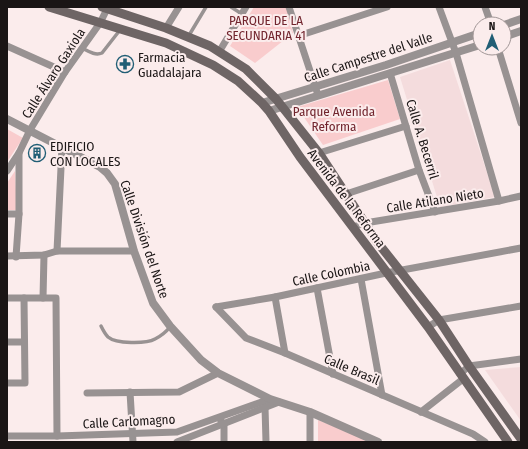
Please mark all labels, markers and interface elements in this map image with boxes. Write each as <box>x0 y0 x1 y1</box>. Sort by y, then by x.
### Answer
park label: PARQUE DE LA SECUNDARIA 41 <box>226 13 306 43</box>
north arrow <box>472 16 512 56</box>
text: N <box>489 20 495 33</box>
street label: Calle Álvaro Gaxiola <box>19 25 88 121</box>
street label: Calle Campestre del Valle <box>302 30 434 85</box>
place label: Farmacia Guadalajara <box>138 50 202 80</box>
pharmacy icon: Farmacia Guadalajara <box>115 54 135 74</box>
street label: Calle A. Becerril <box>403 97 442 181</box>
park label: Parque Avenida Reforma <box>293 104 375 134</box>
place label: EDIFICIO CON LOCALES <box>50 139 120 169</box>
building icon: EDIFICIO CON LOCALES <box>27 143 47 163</box>
street label: Avenida de la Reforma <box>305 146 389 251</box>
street label: Calle División del Norte <box>117 178 172 300</box>
street label: Calle Atilano Nieto <box>385 185 485 216</box>
street label: Calle Colombia <box>291 258 371 289</box>
street label: Calle Brasil <box>322 351 382 388</box>
street label: Calle Carlomagno <box>82 412 176 431</box>

